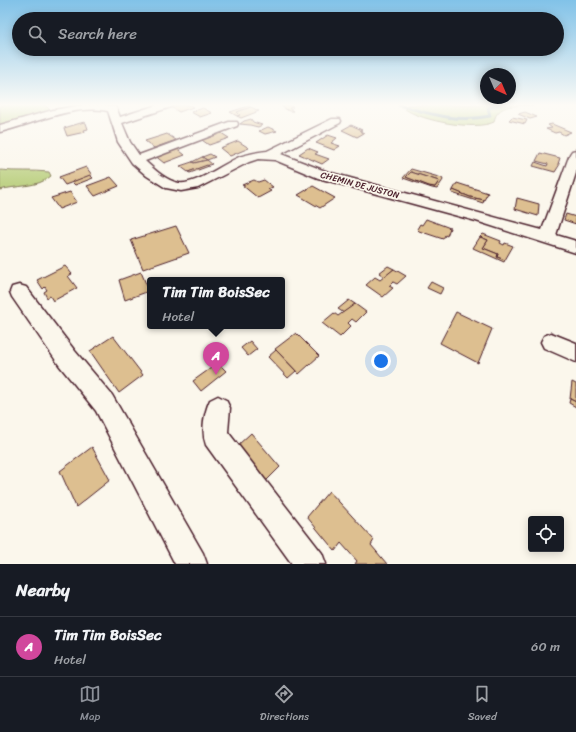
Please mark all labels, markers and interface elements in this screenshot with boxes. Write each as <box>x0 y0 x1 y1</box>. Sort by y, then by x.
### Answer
search box <box>12 12 564 56</box>
text: Search here <box>58 21 137 47</box>
icon: search <box>26 23 48 45</box>
north arrow <box>480 68 516 104</box>
street label: CHEMIN DE JUSTON <box>319 167 402 203</box>
popup <box>147 277 285 329</box>
text: Tim Tim BoisSec <box>162 279 270 305</box>
text: Hotel <box>162 305 194 328</box>
pin: A <box>203 342 229 375</box>
your location <box>371 351 391 371</box>
map controls <box>528 516 564 552</box>
button: locate <box>528 516 564 552</box>
text: Nearby <box>16 575 70 605</box>
text: Tim Tim BoisSec <box>54 622 161 648</box>
text: A <box>25 635 33 658</box>
text: 60 m <box>531 635 560 658</box>
text: Hotel <box>54 648 86 671</box>
tab: Map <box>79 683 101 726</box>
tab: Directions <box>260 683 309 726</box>
tab: Saved <box>468 683 497 726</box>

